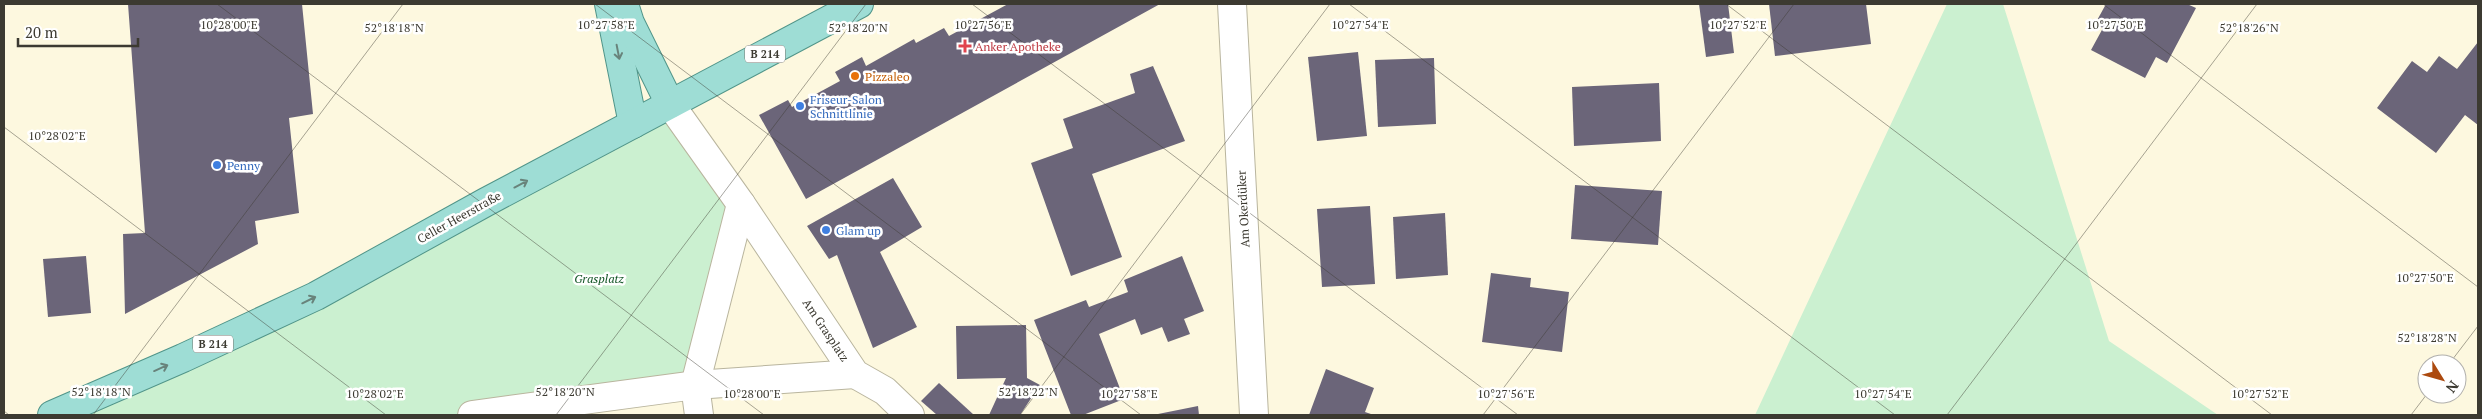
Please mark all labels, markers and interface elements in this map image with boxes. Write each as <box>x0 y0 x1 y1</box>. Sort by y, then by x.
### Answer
scale bar <box>18 15 138 47</box>
text: 10°28'00"E <box>200 17 258 32</box>
text: 10°27'58"E <box>577 17 635 32</box>
text: 10°27'56"E <box>954 17 1012 32</box>
text: 10°27'54"E <box>1331 17 1389 32</box>
text: 10°27'52"E <box>1709 17 1767 32</box>
text: 10°27'50"E <box>2086 17 2144 32</box>
text: 52°18'18"N <box>364 20 424 35</box>
text: 52°18'20"N <box>828 20 888 35</box>
text: 52°18'26"N <box>2219 20 2279 35</box>
text: 20 m <box>25 22 58 42</box>
place label: Anker Apotheke <box>975 39 1061 54</box>
marker: Anker Apotheke <box>959 40 971 52</box>
one-way arrow <box>614 43 624 59</box>
road number: B 214 <box>745 46 785 62</box>
place label: Pizzaleo <box>865 69 910 84</box>
marker: Pizzaleo <box>849 70 861 82</box>
place label: Friseur-Salon Schnittlinie <box>810 92 882 121</box>
marker: Friseur-Salon Schnittlinie <box>794 100 806 112</box>
text: 10°28'02"E <box>28 128 86 143</box>
place label: Penny <box>227 158 261 173</box>
marker: Penny <box>211 159 223 171</box>
street label: Am Okerdüker <box>1233 170 1253 248</box>
one-way arrow <box>513 178 528 188</box>
street label: Celler Heerstraße <box>414 188 504 246</box>
place label: Glam up <box>836 223 881 238</box>
marker: Glam up <box>820 224 832 236</box>
text: 10°27'50"E <box>2396 270 2454 285</box>
park label: Grasplatz <box>574 271 625 286</box>
one-way arrow <box>301 295 316 305</box>
street label: Am Grasplatz <box>800 296 853 364</box>
text: 52°18'28"N <box>2397 330 2457 345</box>
road number: B 214 <box>193 336 233 352</box>
north arrow <box>2417 354 2467 404</box>
one-way arrow <box>153 362 168 372</box>
text: N <box>2442 377 2464 397</box>
text: 52°18'18"N <box>71 384 131 399</box>
text: 52°18'20"N <box>535 384 595 399</box>
text: 52°18'22"N <box>998 384 1058 399</box>
text: 10°28'02"E <box>346 386 404 401</box>
text: 10°28'00"E <box>723 386 781 401</box>
text: 10°27'58"E <box>1100 386 1158 401</box>
text: 10°27'56"E <box>1477 386 1535 401</box>
text: 10°27'54"E <box>1854 386 1912 401</box>
text: 10°27'52"E <box>2231 386 2289 401</box>

